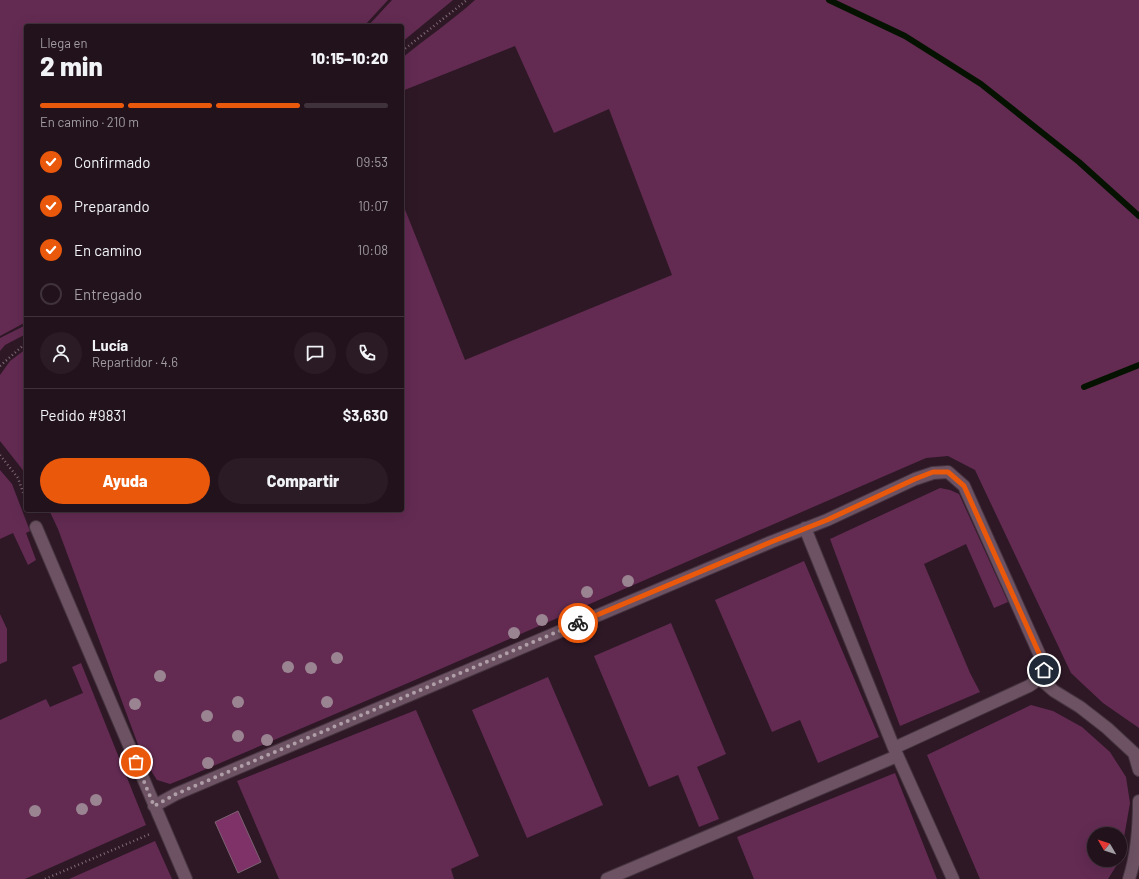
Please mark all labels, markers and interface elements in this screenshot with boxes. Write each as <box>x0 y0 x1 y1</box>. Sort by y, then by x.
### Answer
text: Llega en <box>40 35 87 51</box>
text: 10:15–10:20 <box>311 49 388 67</box>
text: 2 min <box>40 50 103 81</box>
text: En camino · 210 m <box>40 114 139 130</box>
icon: check <box>40 151 62 173</box>
text: Confirmado <box>74 153 150 171</box>
text: 09:53 <box>356 154 388 170</box>
icon: check <box>40 195 62 217</box>
text: Preparando <box>74 197 150 215</box>
text: 10:07 <box>358 198 388 214</box>
icon: check <box>40 239 62 261</box>
text: En camino <box>74 241 142 259</box>
text: 10:08 <box>358 242 388 258</box>
text: Entregado <box>74 285 142 303</box>
button: person <box>40 332 82 374</box>
button: chat <box>294 332 336 374</box>
button: phone <box>346 332 388 374</box>
text: Lucía <box>92 336 128 354</box>
text: Repartidor · 4.6 <box>92 354 178 370</box>
text: Pedido #9831 <box>40 406 126 424</box>
text: $3,630 <box>343 406 388 424</box>
button: Ayuda <box>40 458 210 504</box>
button: Compartir <box>218 458 388 504</box>
courier <box>558 603 598 643</box>
icon: bike <box>567 612 589 634</box>
pin <box>1027 653 1061 687</box>
icon: home <box>1033 659 1055 681</box>
pin <box>119 745 153 779</box>
icon: bag <box>125 751 147 773</box>
north arrow <box>1087 827 1127 867</box>
map controls <box>1087 827 1127 867</box>

